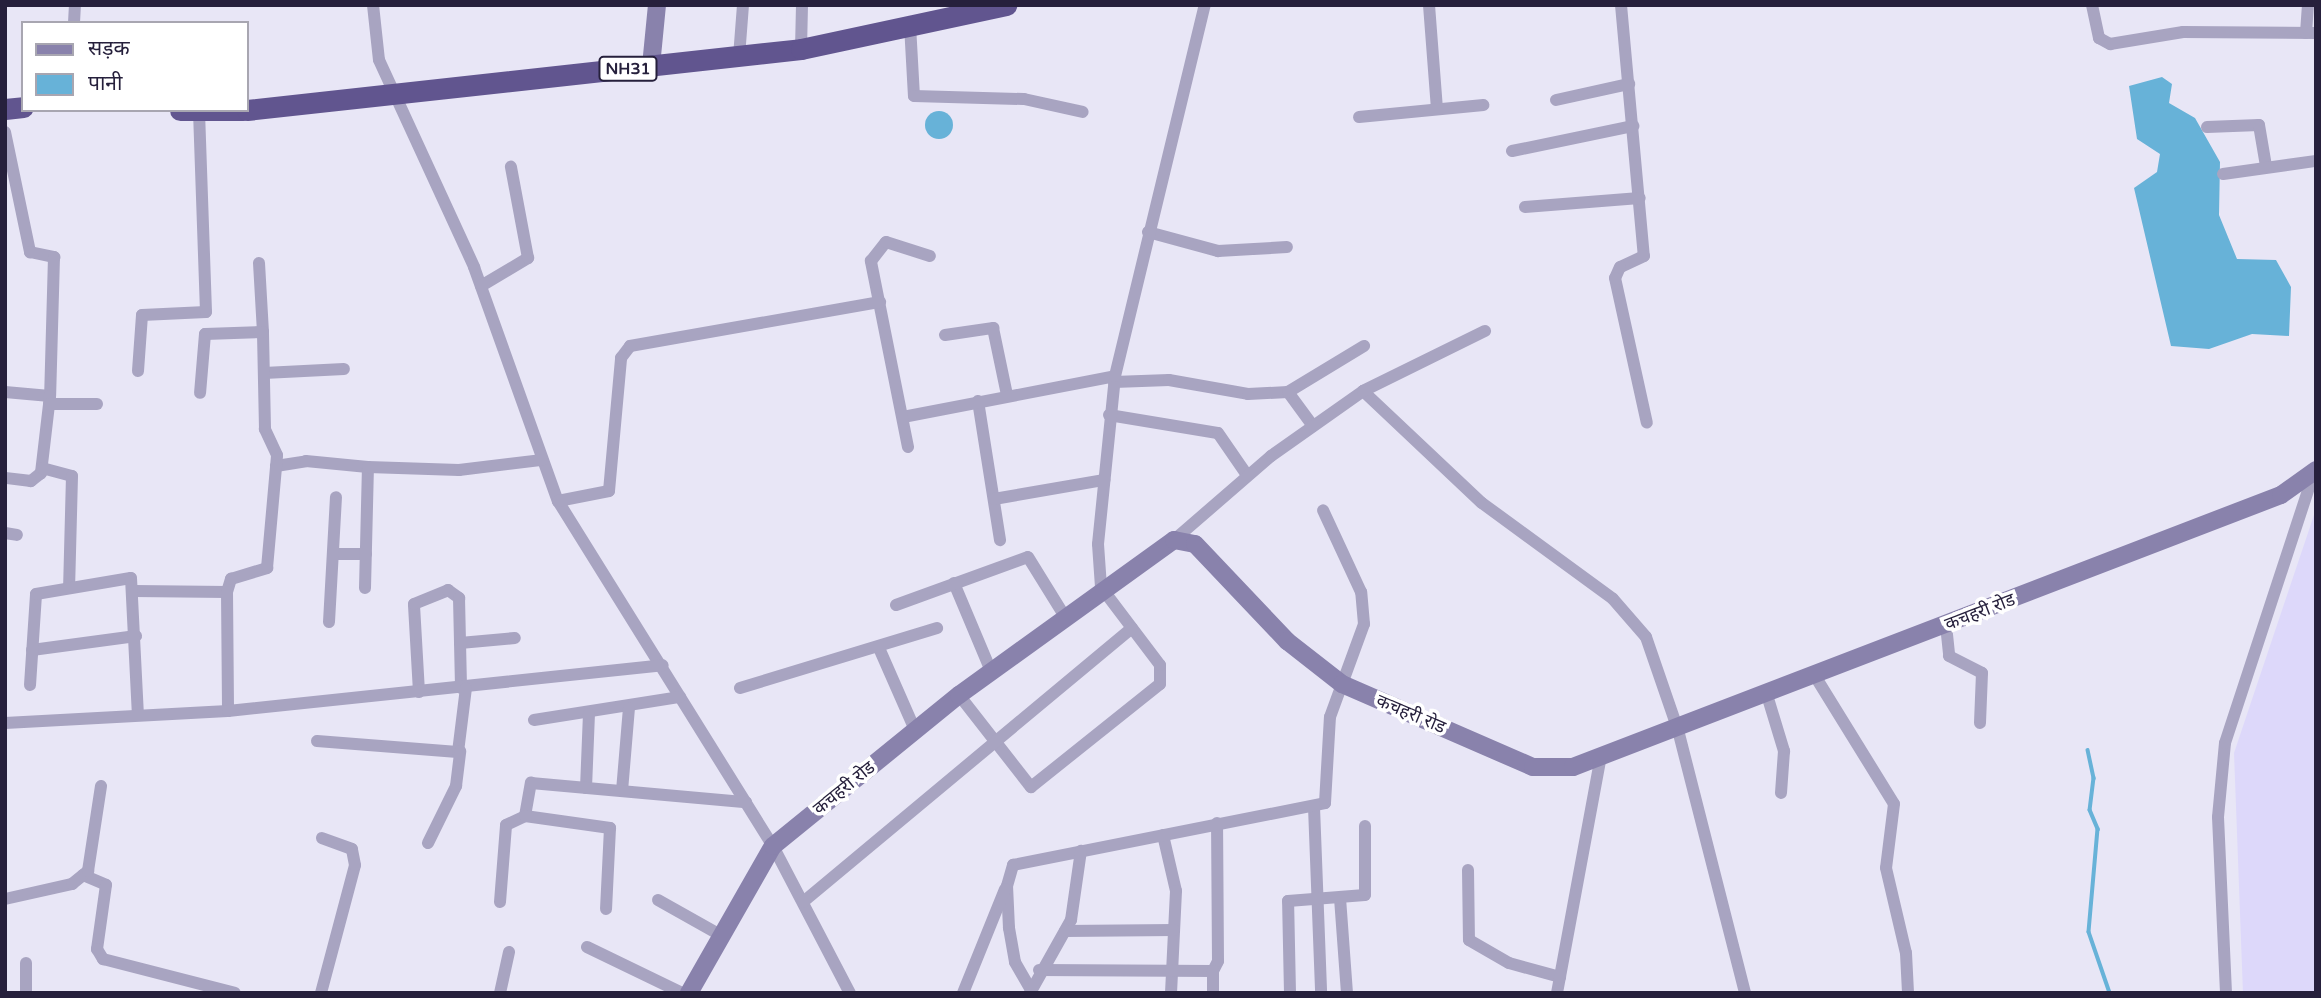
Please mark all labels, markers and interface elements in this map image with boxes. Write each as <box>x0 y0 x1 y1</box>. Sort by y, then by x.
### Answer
legend <box>21 21 248 112</box>
text: सड़क <box>88 36 130 61</box>
road number: NH31 <box>598 57 658 82</box>
text: पानी <box>88 71 122 96</box>
street label: कचहरी रोड <box>1942 589 2018 635</box>
street label: कचहरी रोड <box>1373 690 1449 738</box>
street label: कचहरी रोड <box>809 757 879 819</box>

